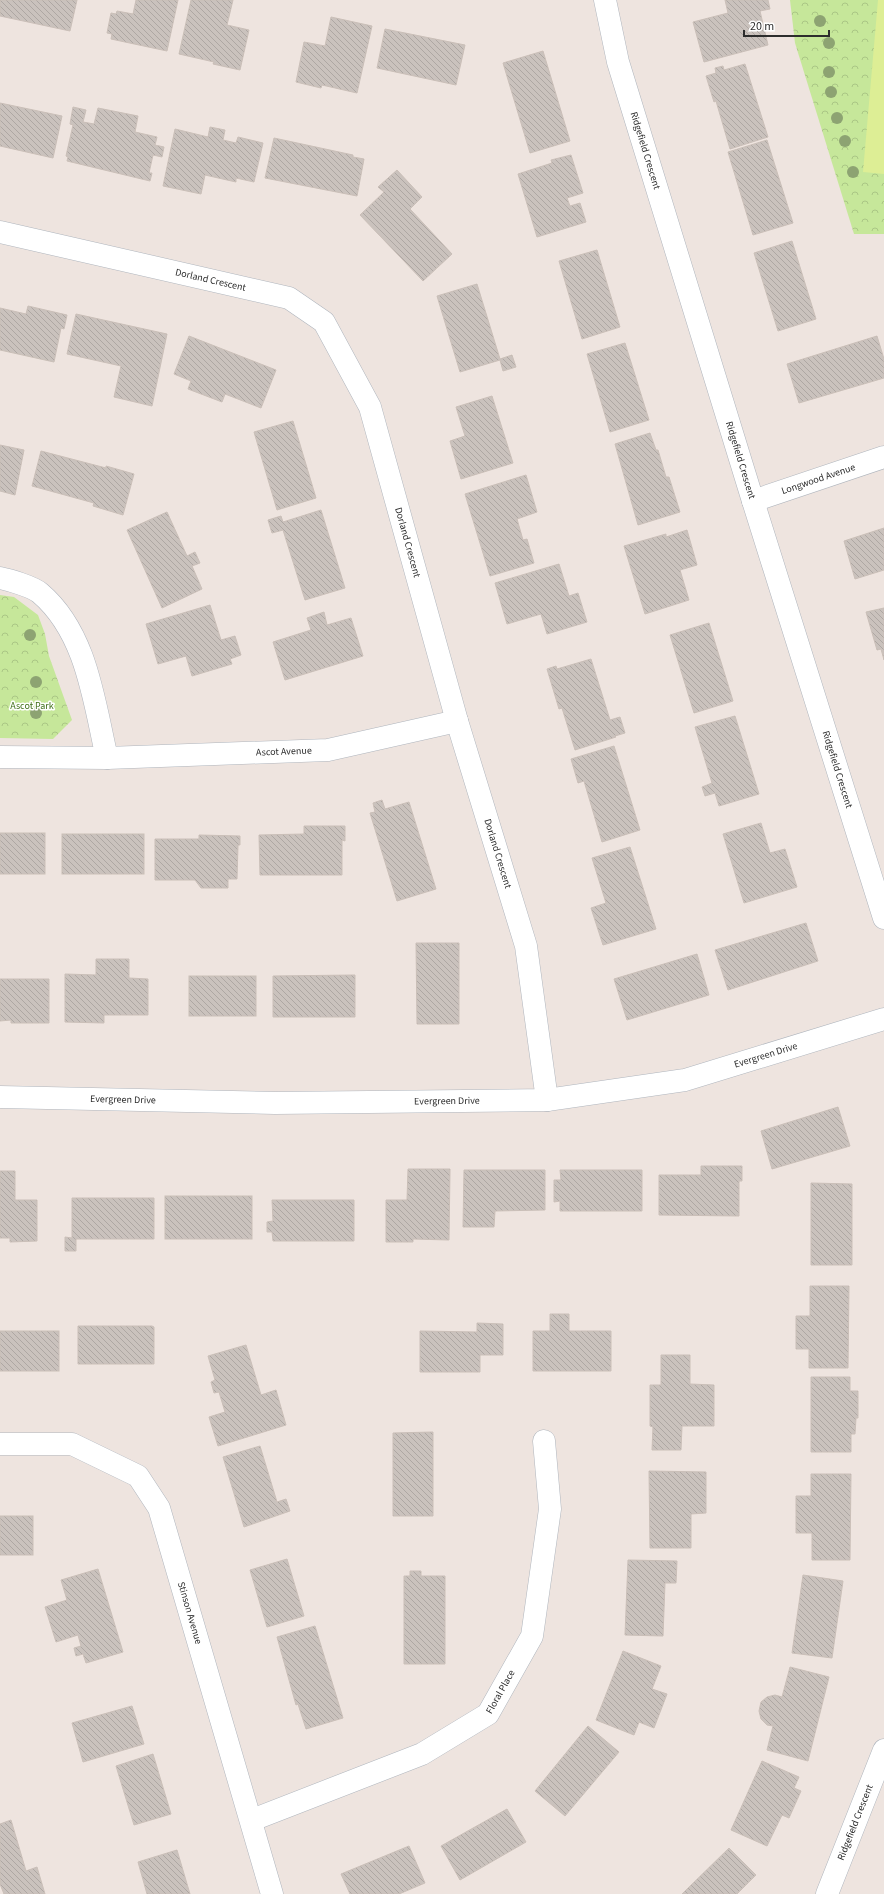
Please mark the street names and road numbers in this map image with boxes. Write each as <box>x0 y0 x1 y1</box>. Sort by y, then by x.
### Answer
street label: Ridgefield Crescent <box>627 110 664 192</box>
street label: Dorland Crescent <box>174 265 248 295</box>
street label: Ridgefield Crescent <box>722 420 759 501</box>
street label: Longwood Avenue <box>780 460 857 498</box>
street label: Dorland Crescent <box>391 506 424 580</box>
street label: Ridgefield Crescent <box>819 729 856 811</box>
street label: Ascot Avenue <box>256 744 312 760</box>
street label: Dorland Crescent <box>480 817 515 891</box>
street label: Evergreen Drive <box>732 1039 799 1072</box>
street label: Evergreen Drive <box>90 1092 156 1107</box>
street label: Evergreen Drive <box>414 1094 480 1108</box>
street label: Stinson Avenue <box>174 1580 206 1646</box>
street label: Floral Place <box>483 1667 519 1716</box>
street label: Ridgefield Crescent <box>834 1782 877 1862</box>

